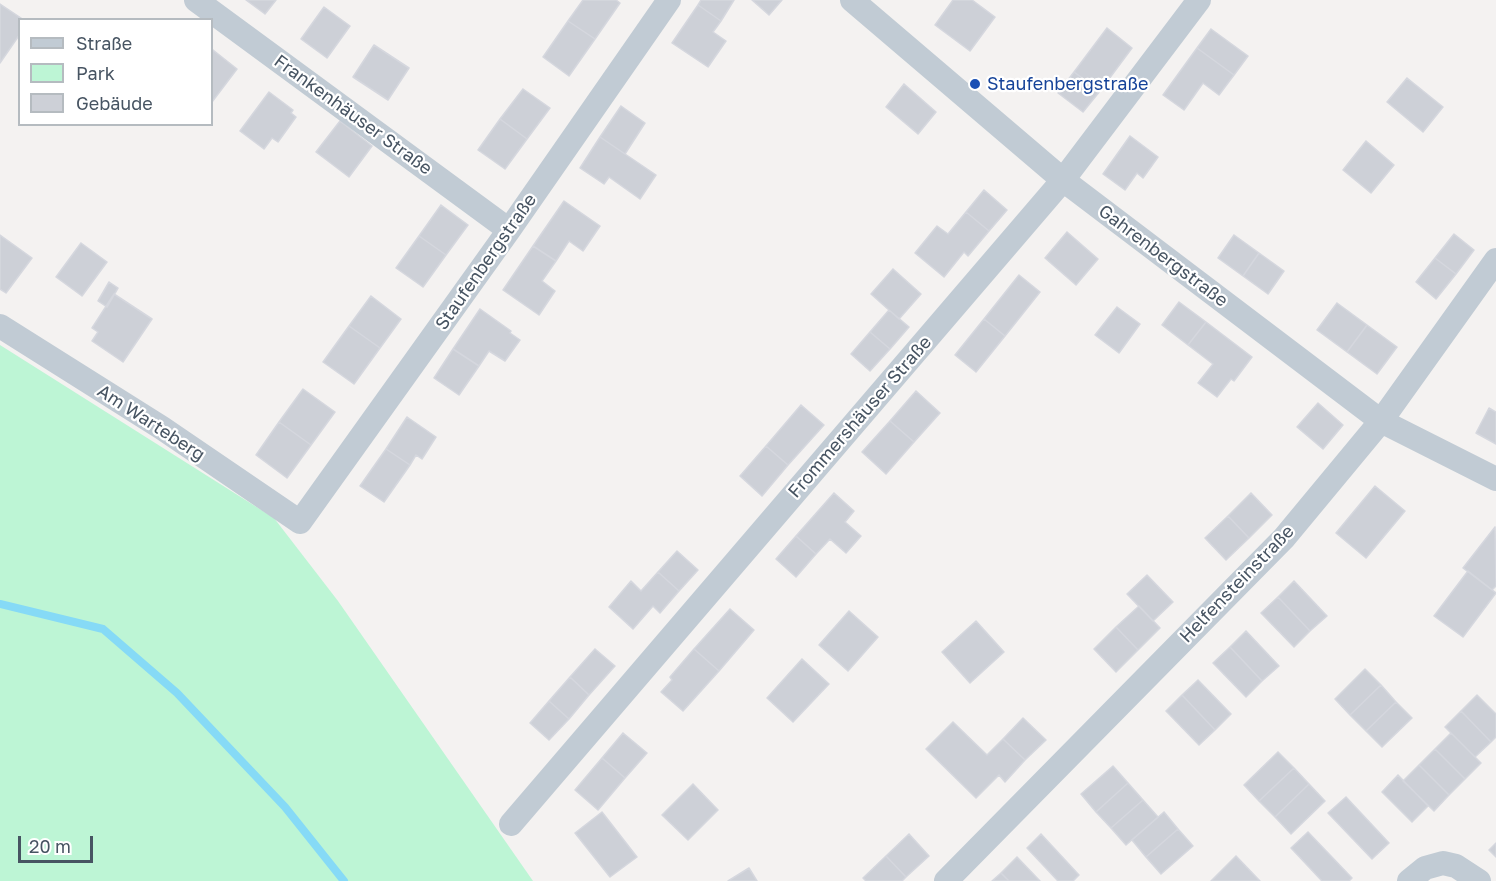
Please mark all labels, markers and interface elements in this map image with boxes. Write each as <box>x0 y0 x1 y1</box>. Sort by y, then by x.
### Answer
legend <box>18 18 213 126</box>
text: Straße <box>76 32 132 54</box>
street label: Frankenhäuser Straße <box>270 50 436 180</box>
text: Park <box>76 62 115 84</box>
place label: Staufenbergstraße <box>987 73 1148 95</box>
marker: Staufenbergstraße <box>968 77 982 91</box>
text: Gebäude <box>76 92 153 114</box>
street label: Staufenbergstraße <box>431 190 541 334</box>
street label: Gahrenbergstraße <box>1094 200 1232 312</box>
street label: Frommershäuser Straße <box>784 332 936 502</box>
street label: Am Warteberg <box>93 380 209 466</box>
street label: Helfensteinstraße <box>1175 521 1299 647</box>
scale bar <box>21 824 96 862</box>
text: 20 m <box>29 835 71 857</box>

